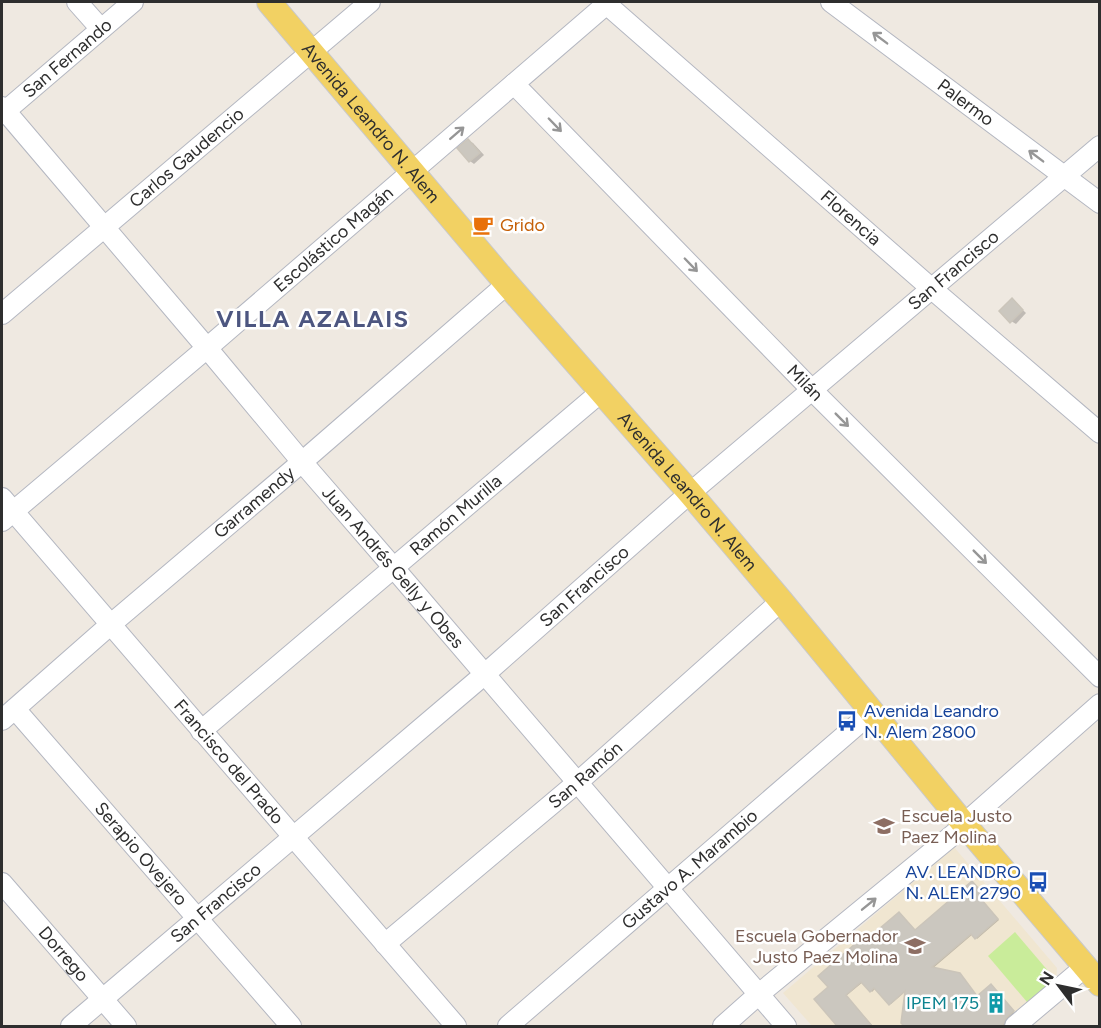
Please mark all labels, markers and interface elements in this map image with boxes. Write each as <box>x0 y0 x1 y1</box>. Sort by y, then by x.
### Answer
street label: San Fernando <box>18 14 117 102</box>
one-way arrow <box>872 32 888 45</box>
street label: Avenida Leandro N. Alem <box>297 38 445 207</box>
street label: Palermo <box>933 74 998 131</box>
street label: Carlos Gaudencio <box>125 103 248 212</box>
one-way arrow <box>548 118 562 133</box>
one-way arrow <box>449 126 464 140</box>
one-way arrow <box>1028 149 1044 162</box>
street label: Escolástico Magán <box>269 182 398 297</box>
street label: Florencia <box>816 186 886 250</box>
cafe icon: Grido <box>471 213 495 237</box>
place label: Grido <box>500 214 545 236</box>
street label: San Francisco <box>903 225 1003 315</box>
one-way arrow <box>684 258 698 273</box>
district label: VILLA AZALAIS <box>216 304 410 333</box>
street label: Milán <box>782 360 828 406</box>
street label: Avenida Leandro N. Alem <box>613 407 762 576</box>
one-way arrow <box>835 412 849 427</box>
street label: Garramendy <box>209 462 300 543</box>
street label: Ramón Murilla <box>405 470 506 560</box>
street label: Juan Andrés Gelly y Obes <box>317 482 469 653</box>
street label: San Francisco <box>535 541 634 632</box>
one-way arrow <box>973 550 987 565</box>
street label: Francisco del Prado <box>169 695 289 829</box>
place label: Avenida Leandro N. Alem 2800 <box>864 700 999 743</box>
bus stop icon: Avenida Leandro N. Alem 2800 <box>835 709 859 733</box>
street label: San Ramón <box>544 737 627 813</box>
street label: Serapio Ovejero <box>90 798 192 910</box>
street label: Gustavo A. Marambio <box>617 805 762 934</box>
place label: Escuela Justo Paez Molina <box>901 805 1012 848</box>
school or university icon: Escuela Justo Paez Molina <box>872 814 896 838</box>
street label: San Francisco <box>166 858 266 948</box>
place label: AV. LEANDRO N. ALEM 2790 <box>905 861 1021 904</box>
bus stop icon: AV. LEANDRO N. ALEM 2790 <box>1026 870 1050 894</box>
one-way arrow <box>861 897 877 910</box>
street label: Dorrego <box>34 922 93 986</box>
place label: Escuela Gobernador Justo Paez Molina <box>735 925 898 968</box>
school or university icon: Escuela Gobernador Justo Paez Molina <box>903 934 927 958</box>
north arrow <box>1029 956 1089 1016</box>
text: N <box>1035 968 1058 989</box>
building icon: IPEM 175 <box>984 991 1008 1015</box>
place label: IPEM 175 <box>906 992 979 1014</box>

